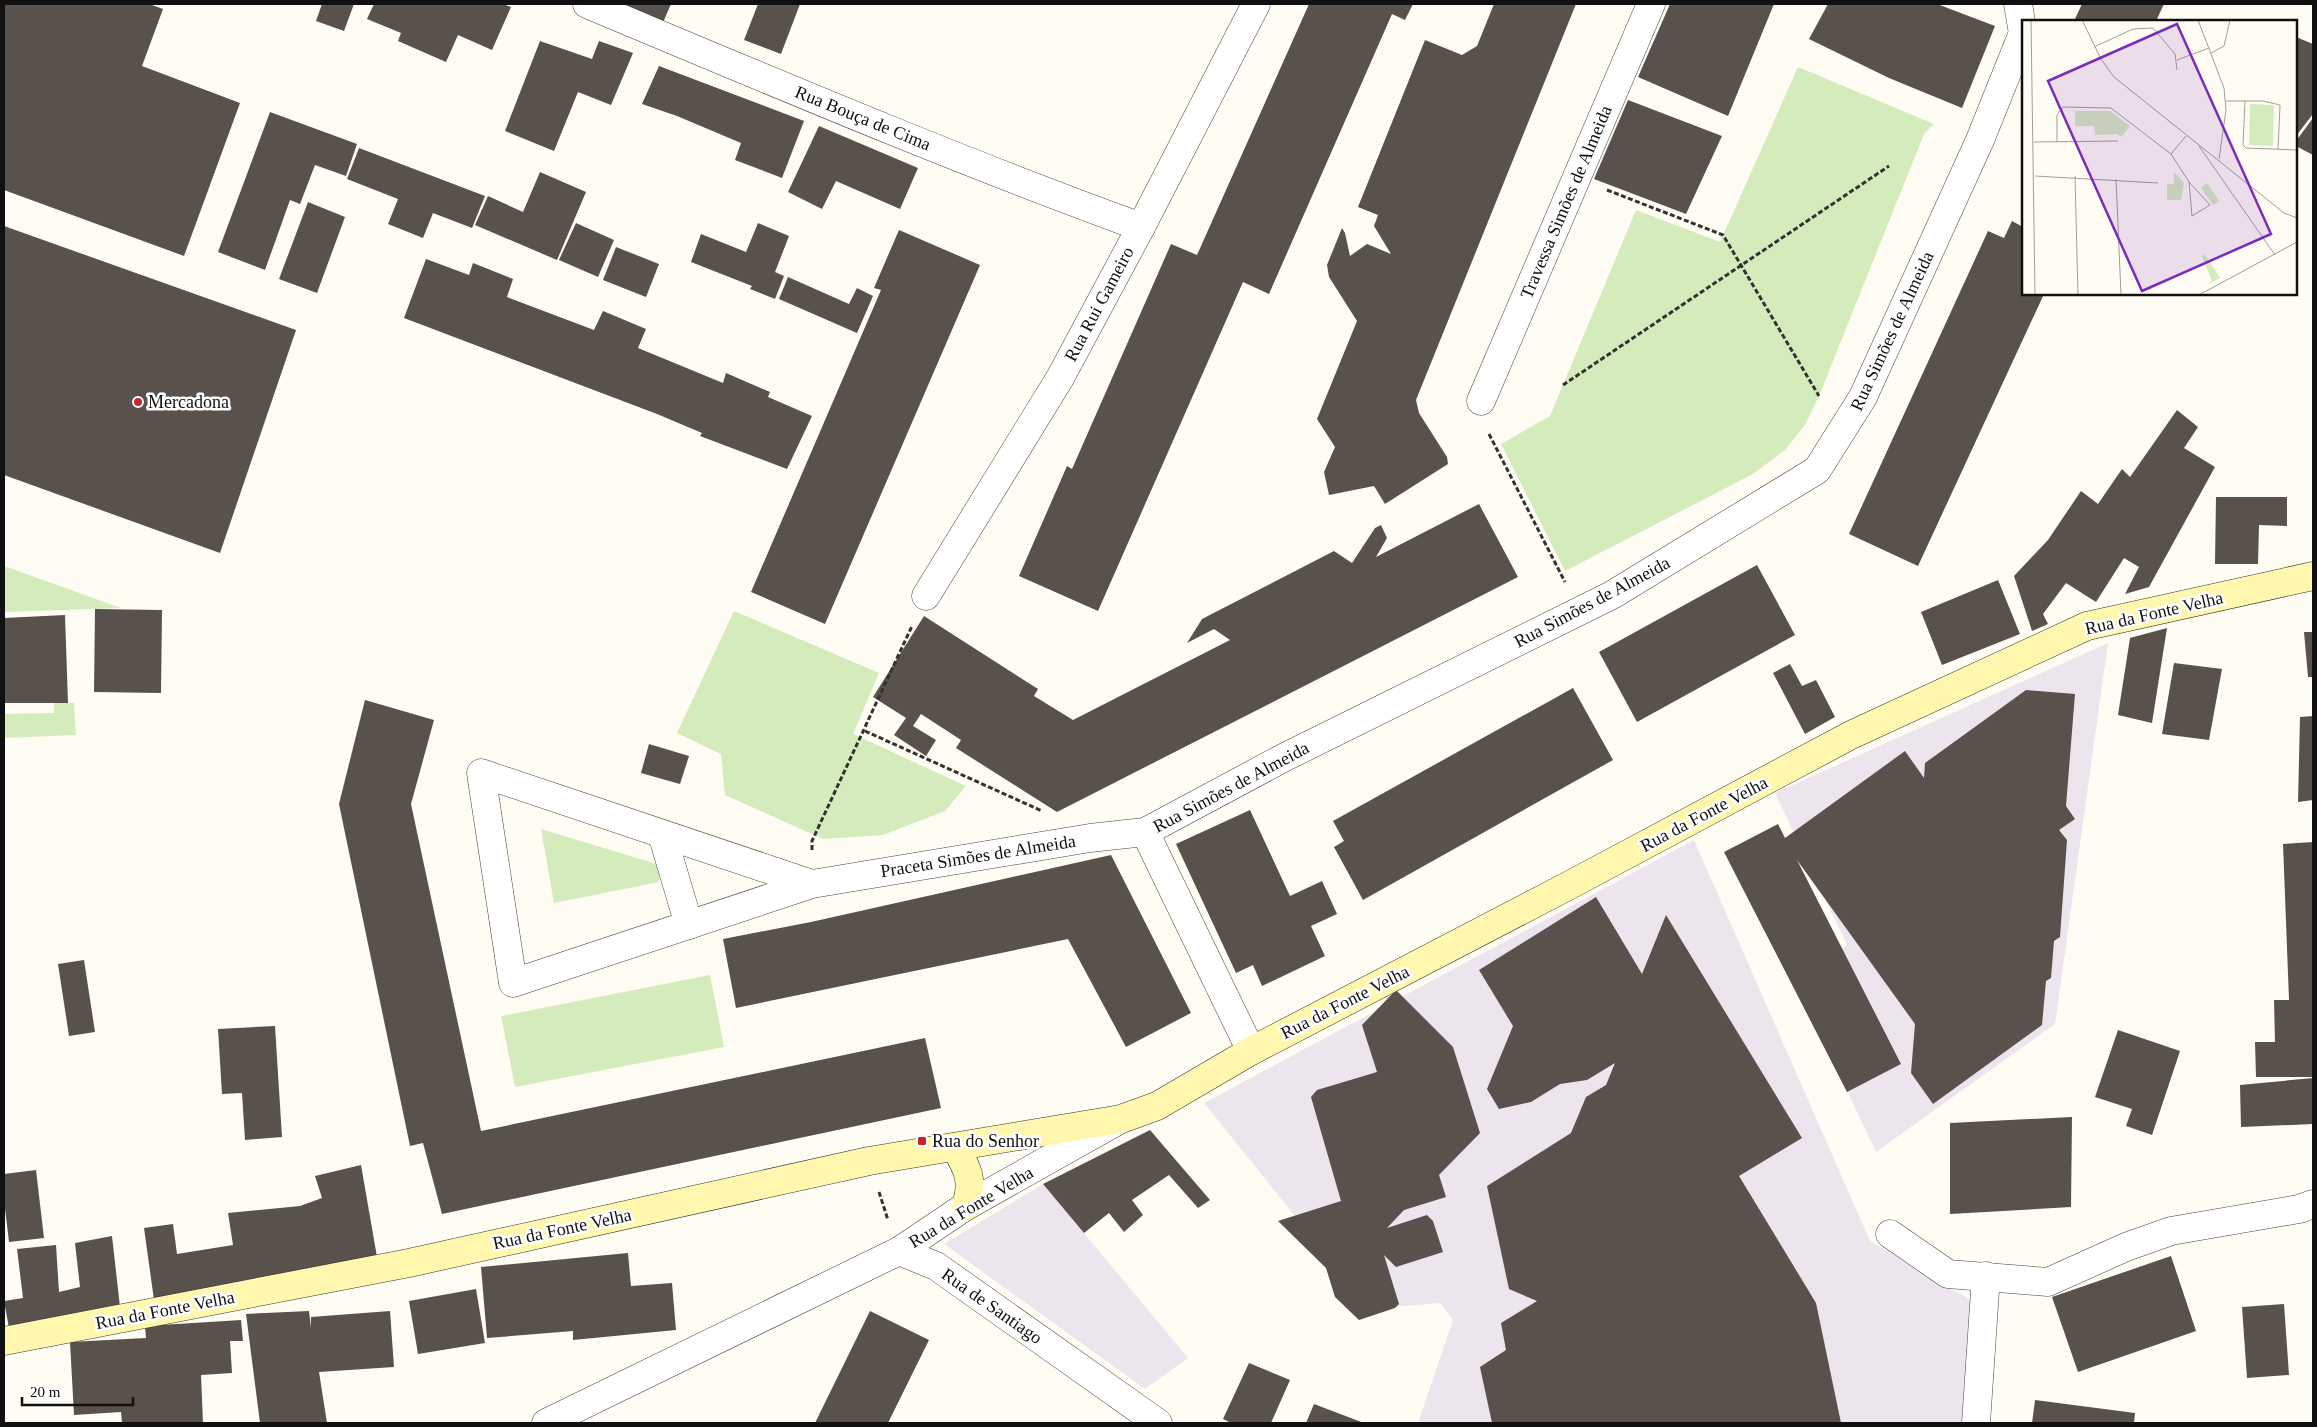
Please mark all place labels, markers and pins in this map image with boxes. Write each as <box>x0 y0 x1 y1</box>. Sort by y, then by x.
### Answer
place label: Mercadona <box>148 392 229 412</box>
marker: Mercadona <box>132 396 144 408</box>
place label: Rua do Senhor <box>932 1131 1039 1151</box>
marker: Rua do Senhor <box>916 1135 928 1147</box>

